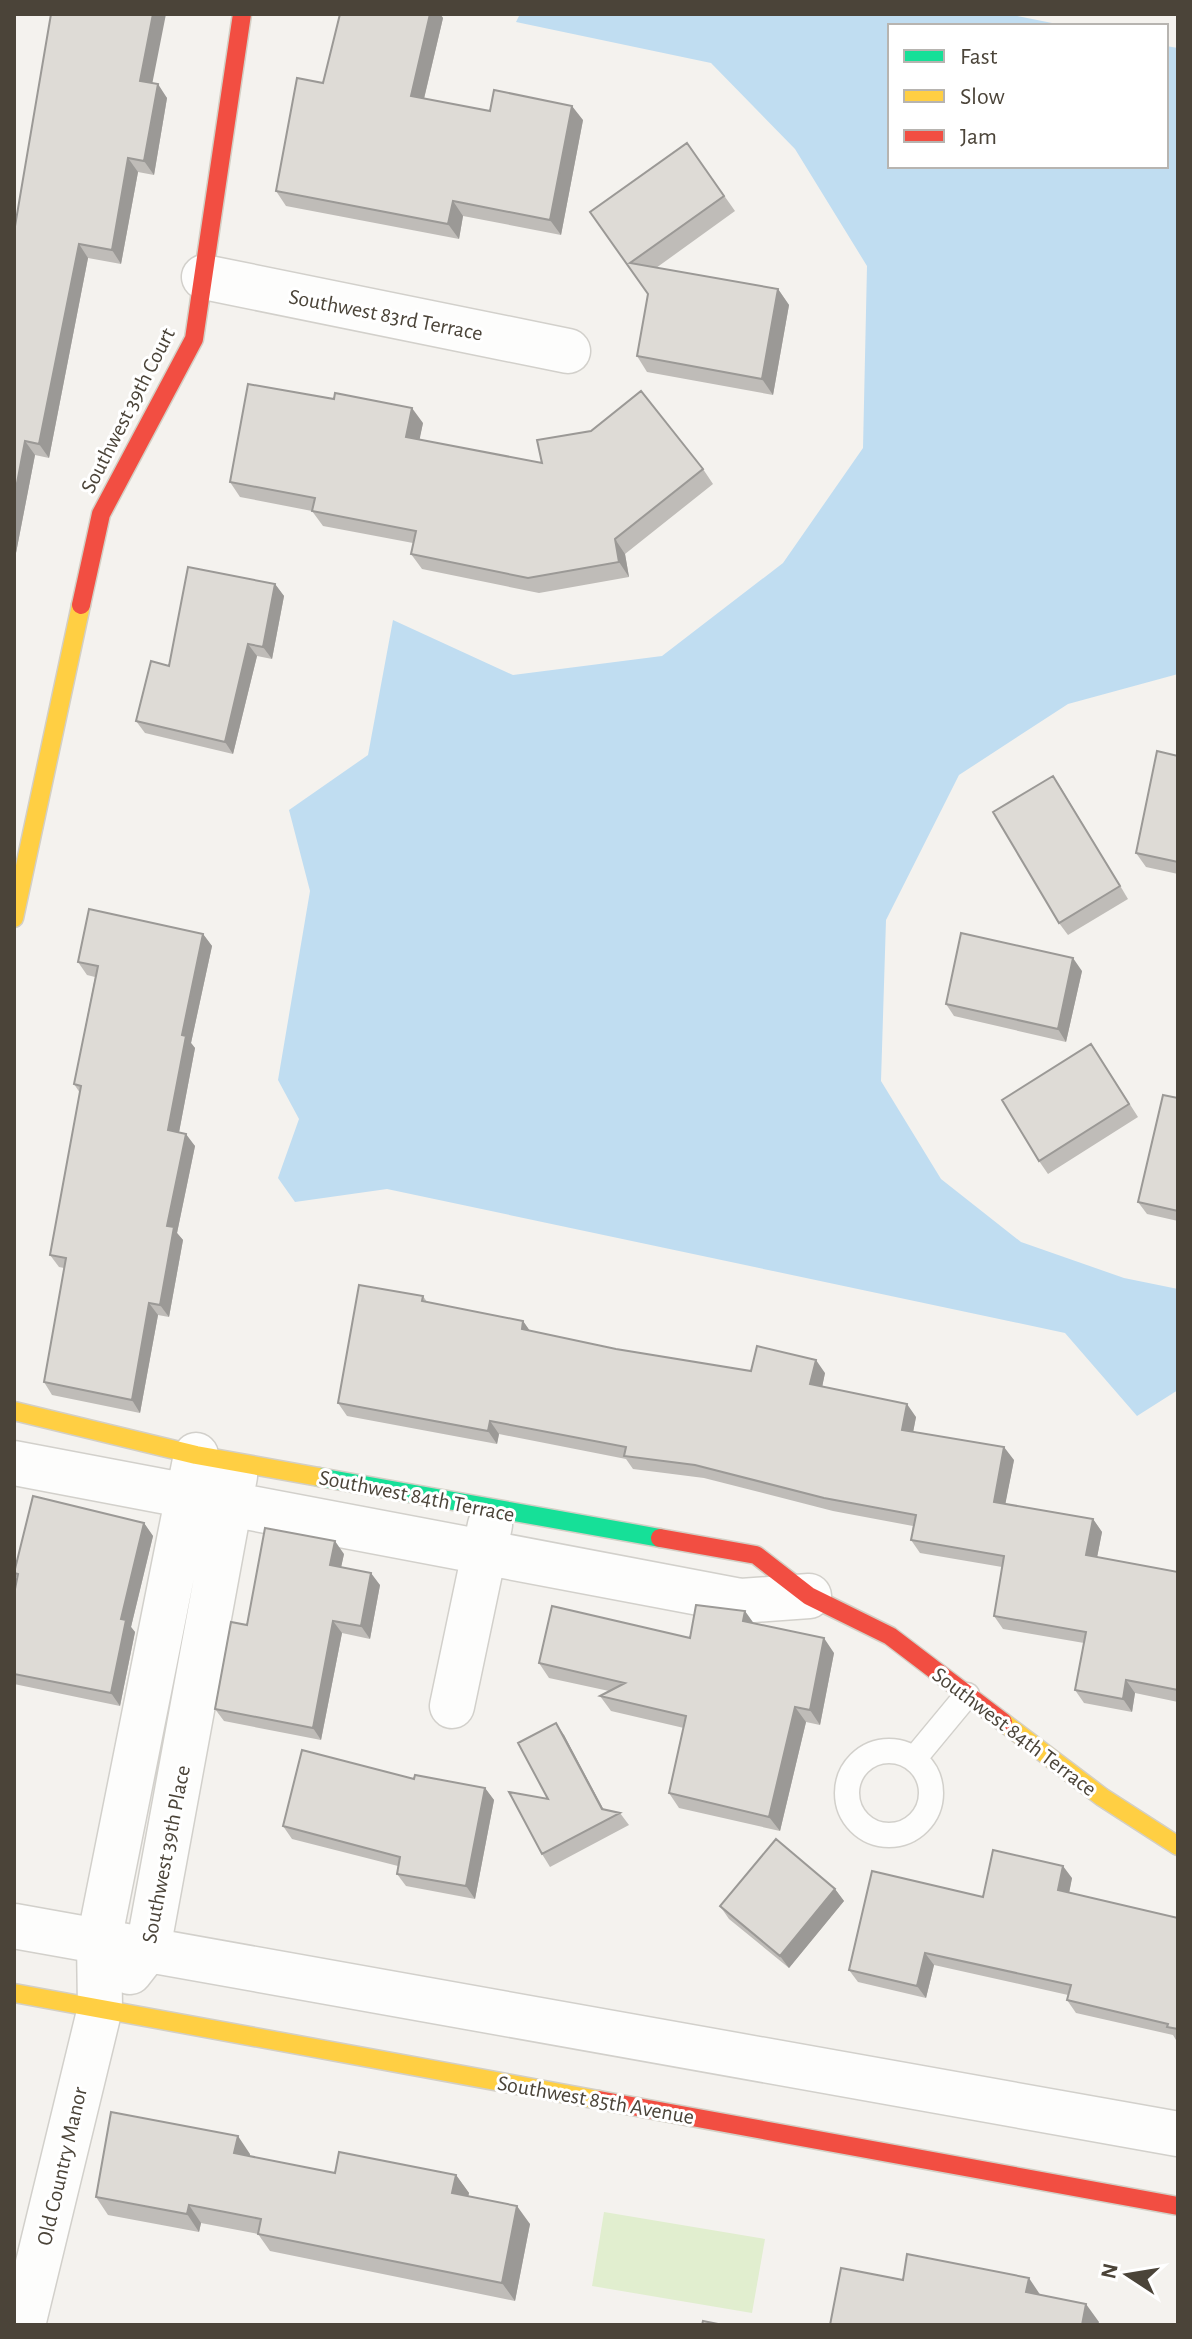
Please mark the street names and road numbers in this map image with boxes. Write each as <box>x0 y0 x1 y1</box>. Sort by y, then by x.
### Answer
street label: Southwest 83rd Terrace <box>287 285 485 345</box>
street label: Southwest 39th Court <box>77 324 179 496</box>
street label: Southwest 84th Terrace <box>317 1466 516 1526</box>
street label: Southwest 84th Terrace <box>928 1663 1100 1800</box>
street label: Southwest 39th Place <box>138 1763 194 1945</box>
street label: Southwest 85th Avenue <box>496 2072 696 2128</box>
street label: Old Country Manor <box>33 2085 91 2248</box>

